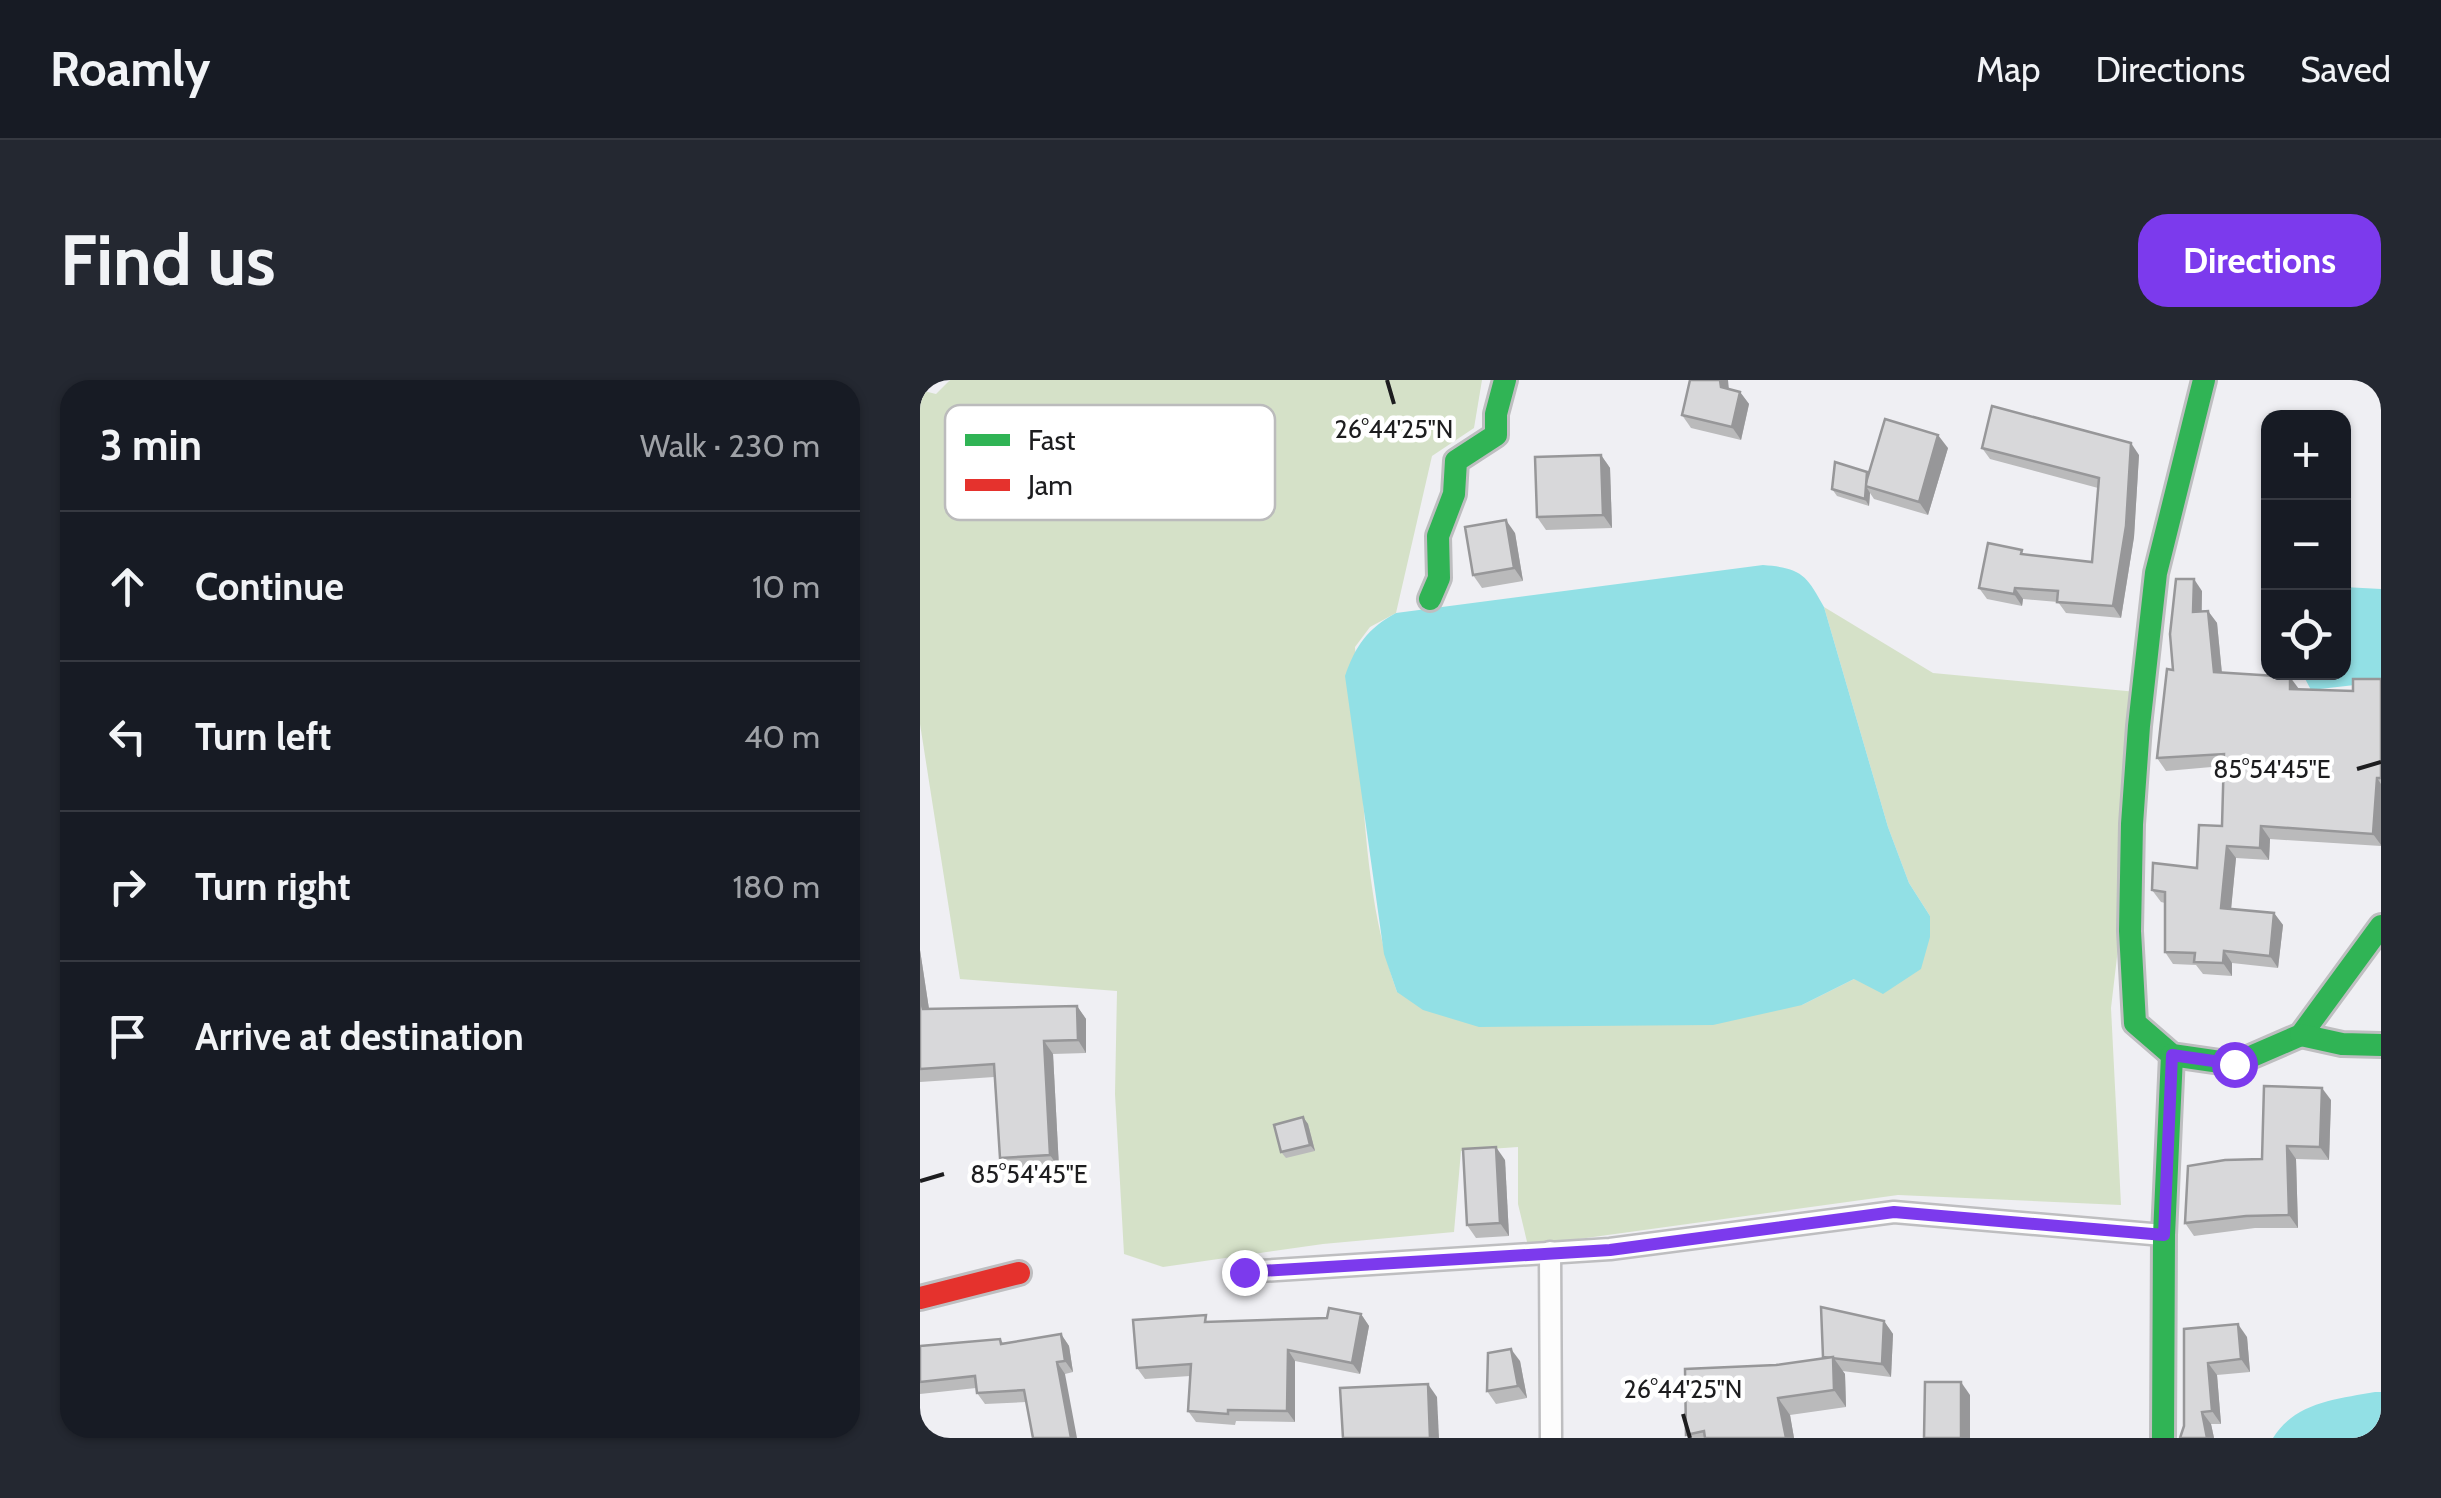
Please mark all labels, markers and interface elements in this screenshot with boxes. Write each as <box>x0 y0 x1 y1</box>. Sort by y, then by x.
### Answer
text: Roamly <box>50 40 210 98</box>
text: Map <box>1976 48 2041 91</box>
text: Directions <box>2096 48 2245 91</box>
text: Saved <box>2300 48 2391 91</box>
button: Directions <box>2138 214 2381 307</box>
text: Find us <box>60 217 276 303</box>
legend <box>945 405 1275 520</box>
map controls <box>2261 410 2351 680</box>
button: + <box>2261 410 2351 500</box>
text: 26°44'25"N <box>1335 414 1453 444</box>
text: 3 min <box>100 419 202 471</box>
text: Fast <box>1028 423 1076 457</box>
text: Walk · 230 m <box>640 426 820 465</box>
text: Jam <box>1027 468 1073 502</box>
button: − <box>2261 500 2351 590</box>
icon: ahead <box>100 559 155 614</box>
text: Continue <box>195 563 344 610</box>
text: 10 m <box>752 567 820 606</box>
button: locate <box>2261 590 2351 680</box>
icon: left <box>100 709 155 764</box>
text: Turn left <box>195 713 331 760</box>
text: 40 m <box>744 717 820 756</box>
text: 85°54'45"E <box>2213 754 2331 784</box>
icon: right <box>100 859 155 914</box>
text: Turn right <box>195 863 351 910</box>
text: 180 m <box>733 867 820 906</box>
icon: arrive <box>100 1009 155 1064</box>
text: Arrive at destination <box>195 1013 524 1060</box>
route start <box>2212 1042 2258 1088</box>
text: 85°54'45"E <box>970 1159 1088 1189</box>
route end <box>1222 1250 1268 1296</box>
text: 26°44'25"N <box>1624 1374 1742 1404</box>

